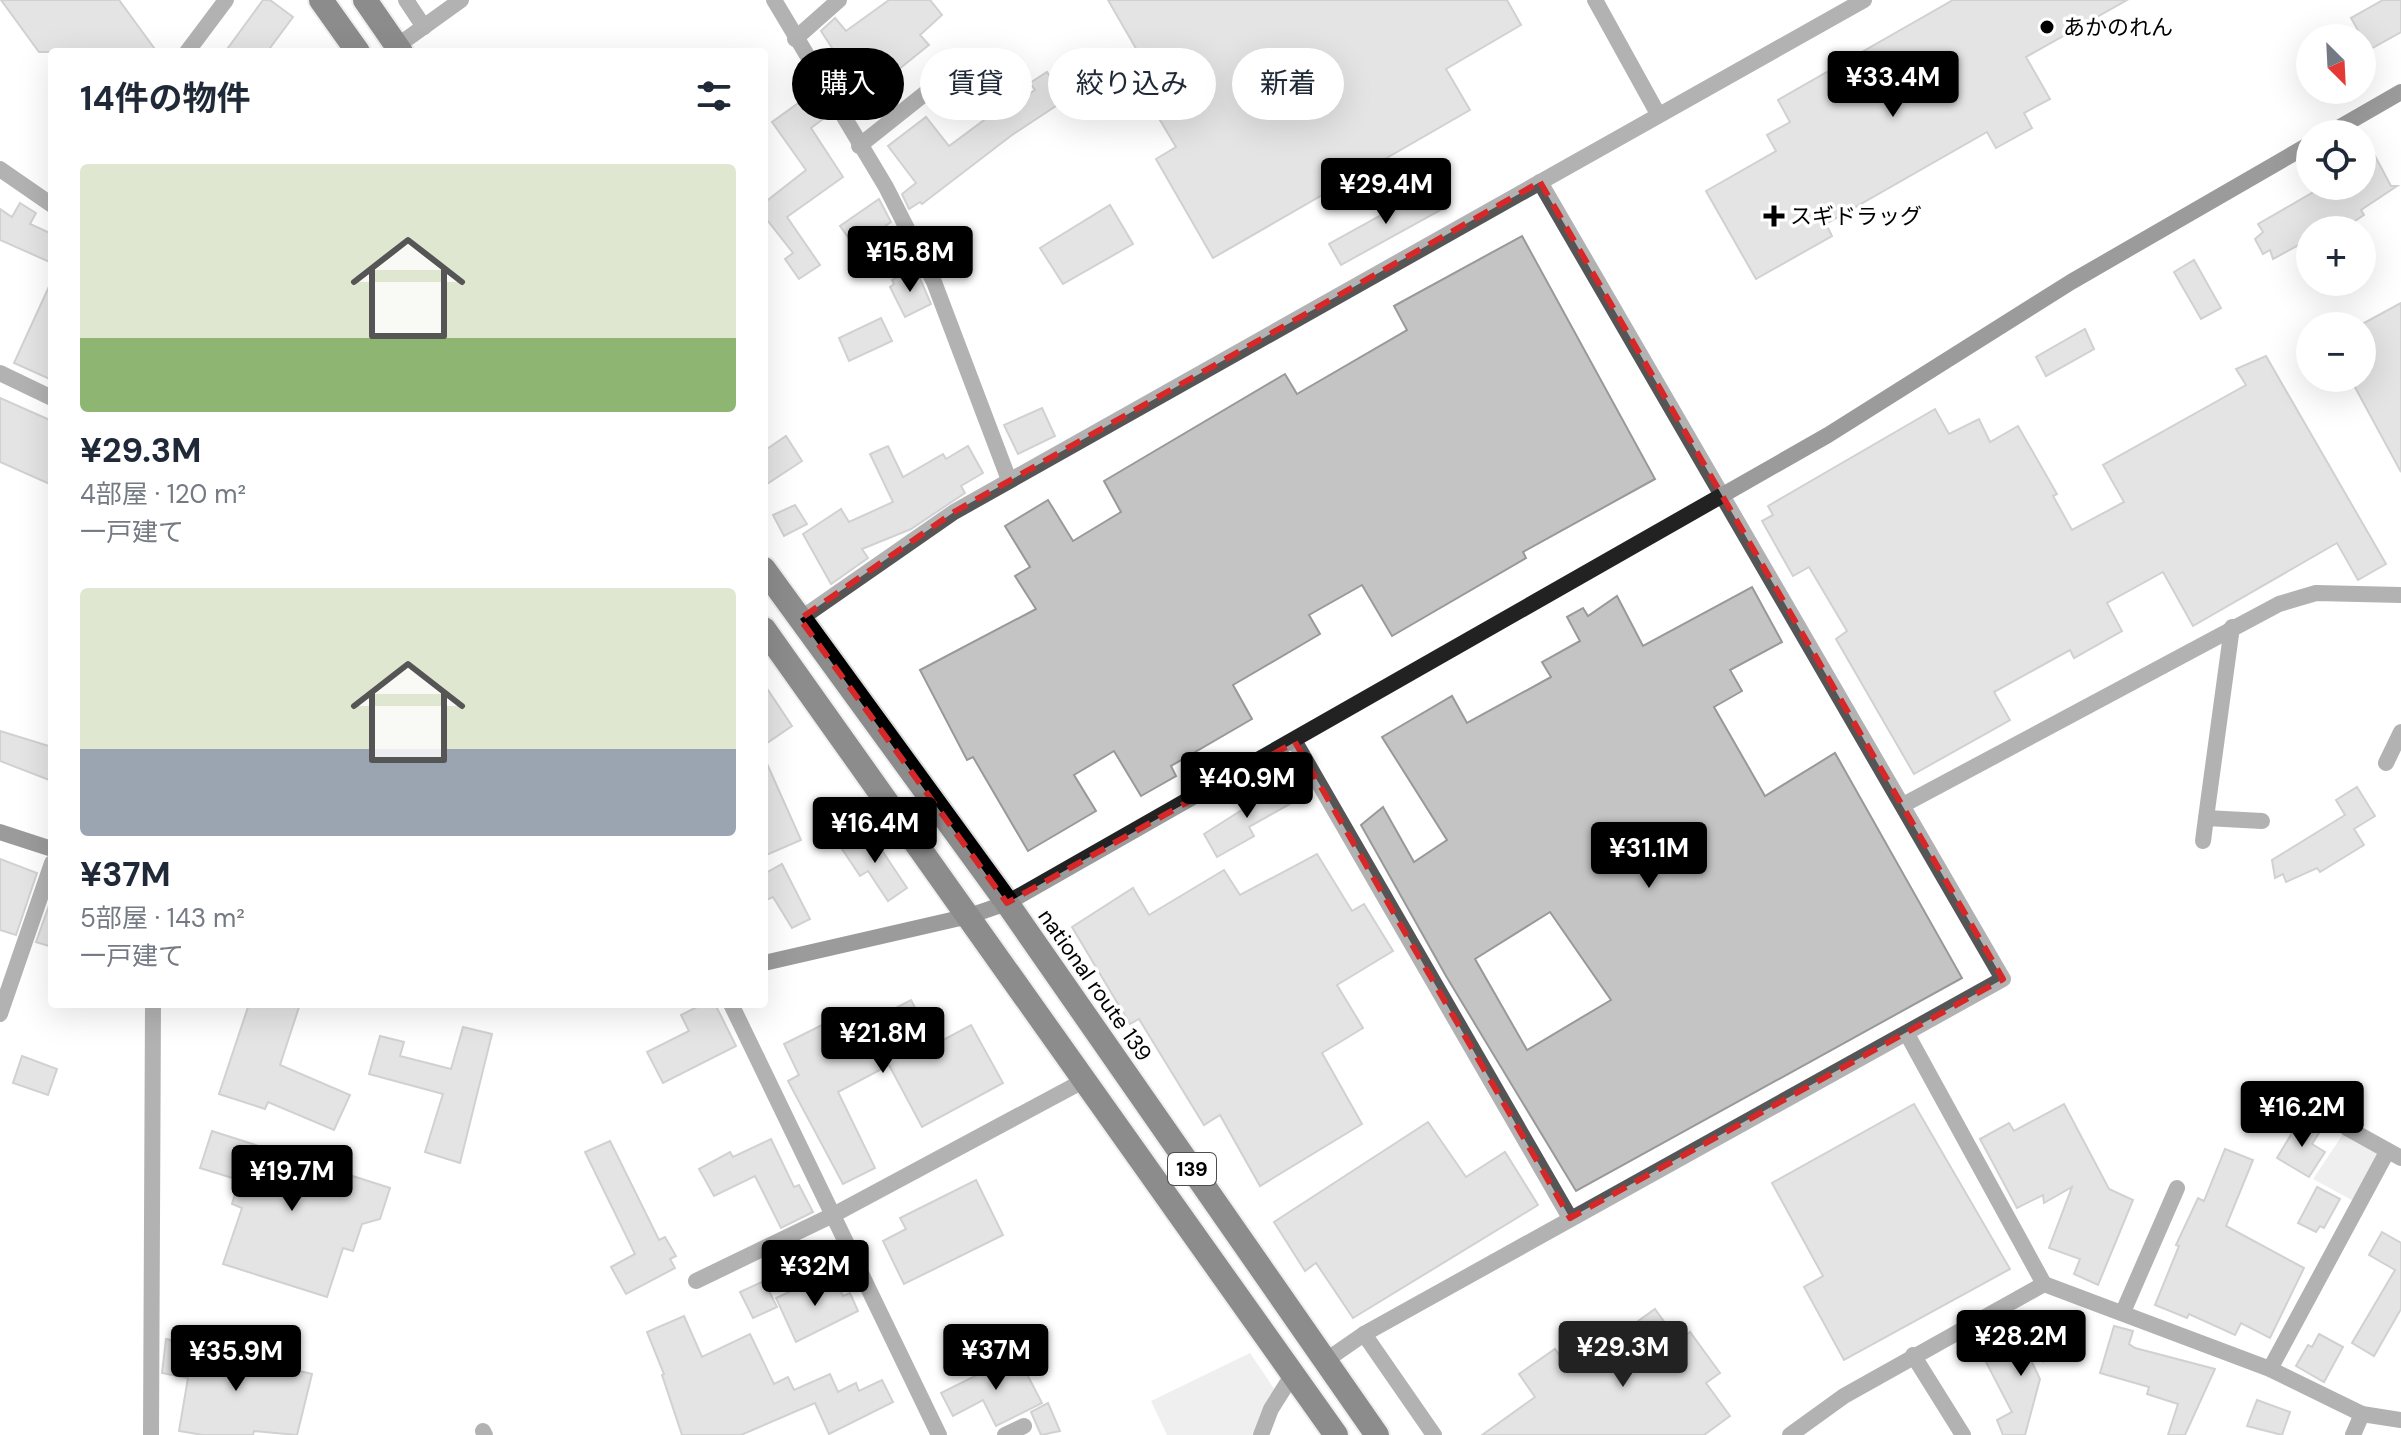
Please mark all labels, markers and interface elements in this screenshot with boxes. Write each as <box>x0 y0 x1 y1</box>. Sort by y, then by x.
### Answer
place label: あかのれん <box>2063 13 2173 42</box>
marker: あかのれん <box>2038 18 2056 36</box>
north arrow <box>2296 24 2376 104</box>
map controls <box>2296 24 2376 392</box>
chip: 購入 <box>792 48 904 120</box>
chip: 賃貸 <box>920 48 1032 120</box>
chip: 絞り込み <box>1048 48 1216 120</box>
chip: 新着 <box>1232 48 1344 120</box>
pin: ¥33.4M <box>1828 51 1958 119</box>
text: ¥33.4M <box>1846 60 1940 94</box>
icon: filters <box>692 74 736 118</box>
text: 14件の物件 <box>80 76 250 121</box>
button: locate <box>2296 120 2376 200</box>
pin: ¥29.4M <box>1321 158 1451 226</box>
text: ¥29.4M <box>1339 167 1433 201</box>
place label: スギドラッグ <box>1790 202 1922 231</box>
marker: スギドラッグ <box>1765 207 1783 225</box>
icon: home <box>336 216 480 360</box>
button: + <box>2296 216 2376 296</box>
pin: ¥15.8M <box>845 226 975 294</box>
text: ¥15.8M <box>866 235 954 269</box>
button: − <box>2296 312 2376 392</box>
text: ¥29.3M <box>80 428 201 473</box>
text: 4部屋 · 120 m² <box>80 477 246 511</box>
text: 一戸建て <box>80 515 184 549</box>
icon: home <box>336 640 480 784</box>
pin: ¥40.9M <box>1182 752 1312 820</box>
text: ¥40.9M <box>1199 761 1295 795</box>
pin: ¥16.4M <box>810 797 940 865</box>
text: ¥16.4M <box>831 806 919 840</box>
pin: ¥31.1M <box>1584 822 1714 890</box>
text: ¥31.1M <box>1609 831 1689 865</box>
text: ¥37M <box>80 852 171 897</box>
text: 5部屋 · 143 m² <box>80 901 245 935</box>
street label: national route 139 <box>1032 903 1158 1067</box>
text: 一戸建て <box>80 939 184 973</box>
pin: ¥21.8M <box>818 1007 948 1075</box>
text: ¥21.8M <box>839 1016 927 1050</box>
pin: ¥16.2M <box>2237 1081 2367 1149</box>
text: ¥16.2M <box>2259 1090 2345 1124</box>
pin: ¥19.7M <box>227 1145 357 1213</box>
road number: 139 <box>1168 1153 1216 1185</box>
text: ¥19.7M <box>250 1154 334 1188</box>
pin: ¥32M <box>768 1240 862 1308</box>
text: ¥32M <box>780 1249 850 1283</box>
pin: ¥28.2M <box>1956 1310 2086 1378</box>
text: ¥28.2M <box>1975 1319 2067 1353</box>
pin: ¥29.3M <box>1558 1321 1688 1389</box>
pin: ¥37M <box>949 1324 1043 1392</box>
pin: ¥35.9M <box>171 1325 301 1393</box>
text: ¥29.3M <box>1577 1330 1669 1364</box>
text: ¥37M <box>961 1333 1031 1367</box>
text: ¥35.9M <box>189 1334 283 1368</box>

